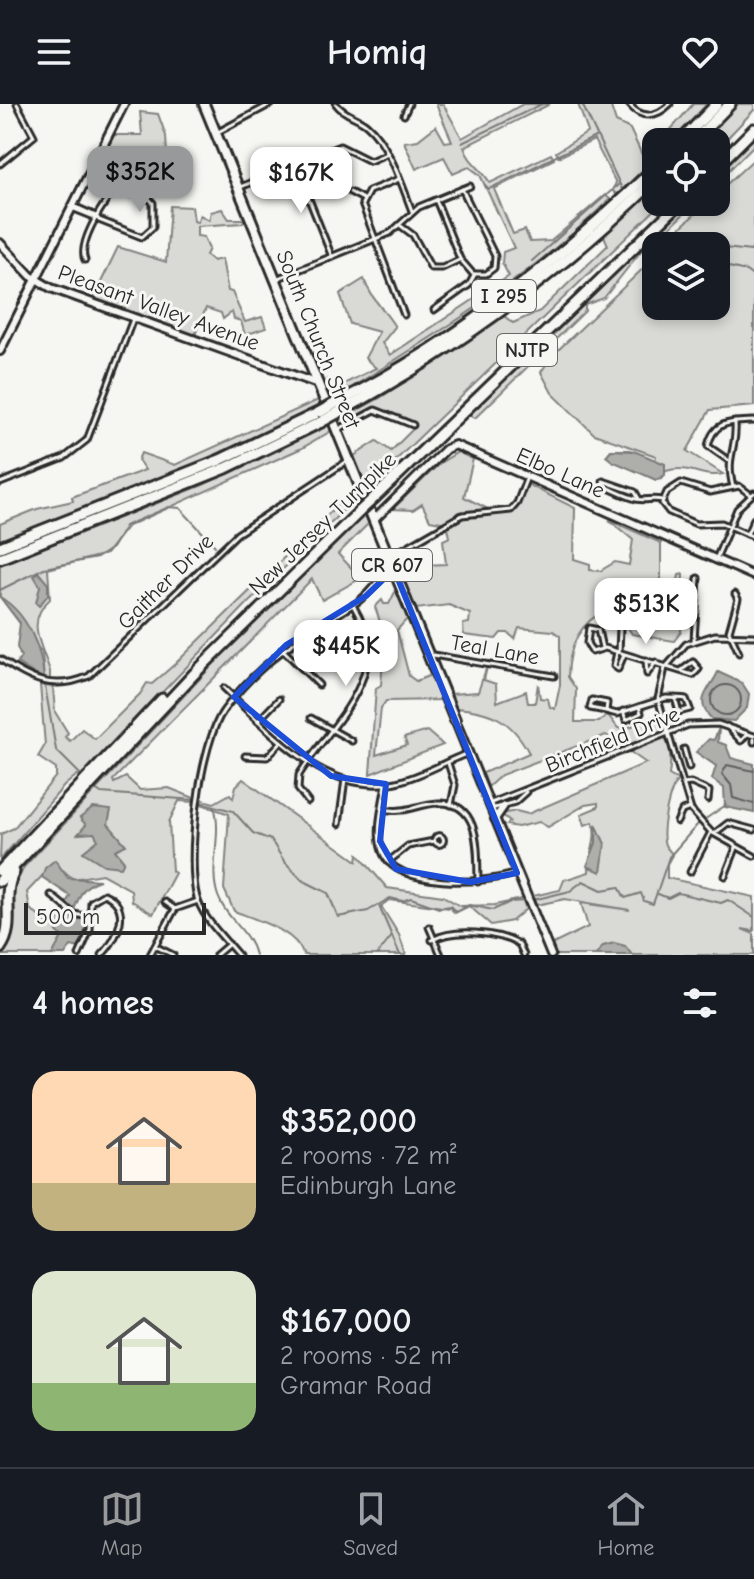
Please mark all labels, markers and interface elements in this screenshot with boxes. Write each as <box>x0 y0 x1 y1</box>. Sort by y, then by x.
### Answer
icon: menu <box>32 30 76 74</box>
icon: heart <box>678 30 722 74</box>
text: Homiq <box>327 32 427 73</box>
map controls <box>642 128 730 320</box>
button: locate <box>642 128 730 216</box>
pin: $352K <box>84 146 196 214</box>
pin: $167K <box>245 147 357 215</box>
text: $352K <box>105 157 175 187</box>
text: $167K <box>268 158 334 188</box>
button: layers <box>642 232 730 320</box>
street label: South Church Street <box>270 246 366 433</box>
street label: Pleasant Valley Avenue <box>54 259 263 356</box>
road number: I 295 <box>472 280 536 312</box>
road number: NJTP <box>497 334 557 366</box>
street label: Elbo Lane <box>512 442 609 504</box>
street label: New Jersey Turnpike <box>244 447 402 601</box>
street label: Gaither Drive <box>112 528 219 635</box>
road number: CR 607 <box>352 549 432 581</box>
pin: $513K <box>590 578 702 646</box>
text: $513K <box>612 589 680 619</box>
pin: $445K <box>290 620 402 688</box>
street label: Teal Lane <box>449 629 541 671</box>
text: $445K <box>312 631 380 661</box>
street label: Birchfield Drive <box>541 701 683 779</box>
scale bar <box>24 899 206 935</box>
text: 500 m <box>36 904 100 930</box>
icon: filters <box>678 981 722 1025</box>
text: 4 homes <box>32 983 154 1023</box>
text: $352,000 <box>280 1101 417 1141</box>
icon: home <box>96 1103 192 1199</box>
text: 2 rooms · 72 m² <box>280 1141 457 1171</box>
text: Edinburgh Lane <box>280 1171 456 1201</box>
text: $167,000 <box>280 1301 412 1341</box>
icon: home <box>96 1303 192 1399</box>
text: 2 rooms · 52 m² <box>280 1341 458 1371</box>
text: Gramar Road <box>280 1371 432 1401</box>
tab: Map <box>100 1487 144 1561</box>
tab: Saved <box>343 1487 398 1561</box>
tab: Home <box>597 1487 654 1561</box>

